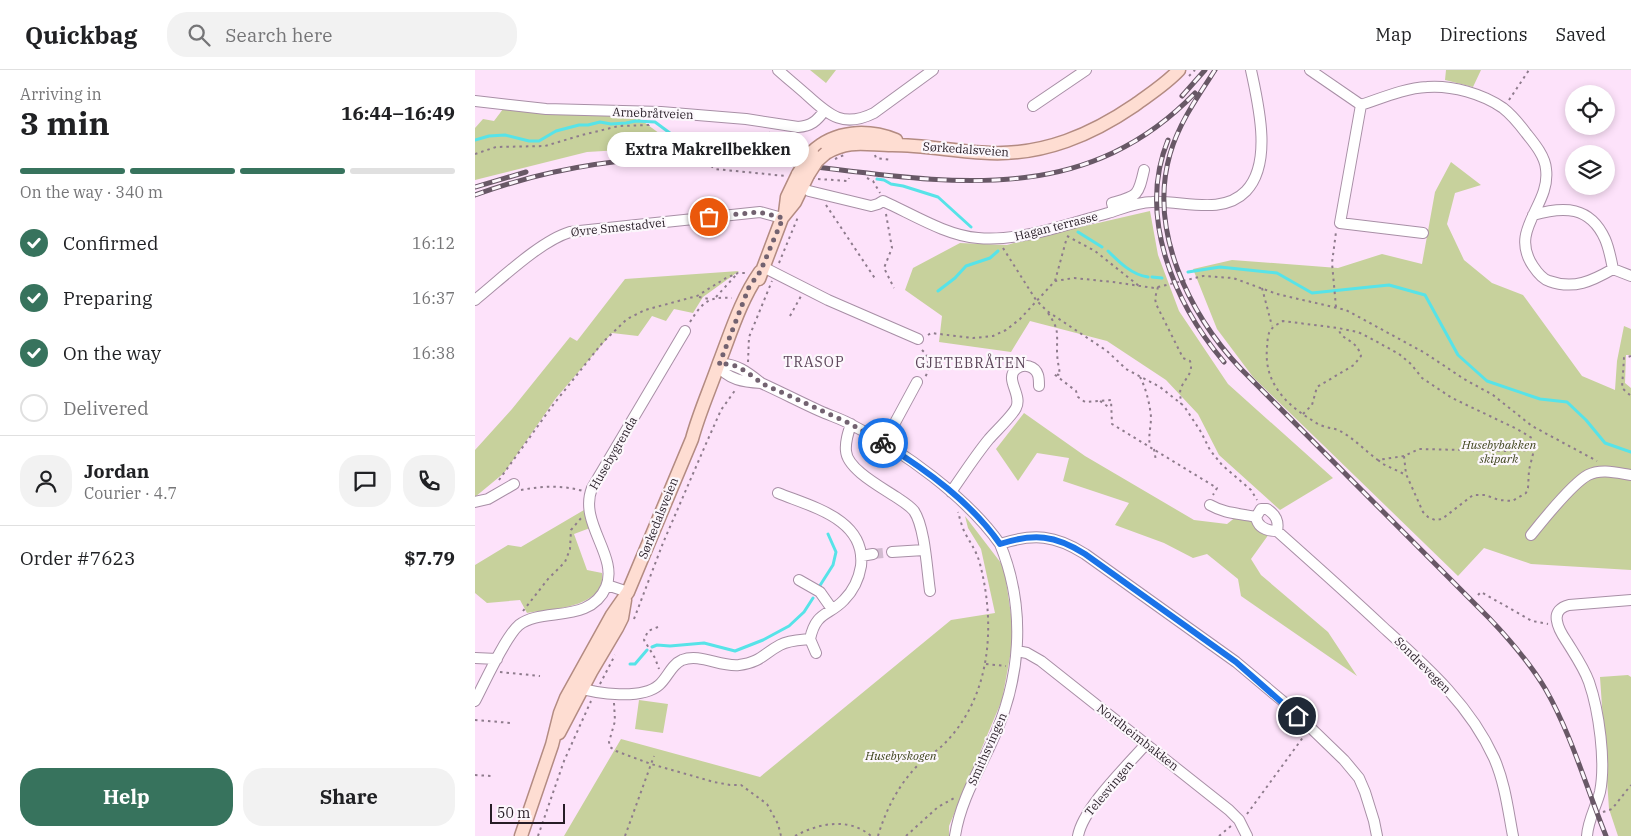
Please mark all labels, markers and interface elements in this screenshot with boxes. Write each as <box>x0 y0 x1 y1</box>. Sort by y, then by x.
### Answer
search box <box>167 12 517 57</box>
text: Quickbag <box>25 19 137 51</box>
icon: search <box>185 21 213 49</box>
text: Search here <box>225 23 332 47</box>
text: Map <box>1375 23 1412 46</box>
text: Directions <box>1440 23 1528 46</box>
text: Saved <box>1556 23 1606 46</box>
text: Arriving in <box>20 84 102 104</box>
map controls <box>1565 85 1615 195</box>
button: locate <box>1565 85 1615 135</box>
text: 16:44–16:49 <box>341 101 455 125</box>
text: 3 min <box>20 102 110 144</box>
street label: Arnebråtveien <box>612 104 694 122</box>
callout: Extra Makrellbekken <box>608 132 810 167</box>
text: Extra Makrellbekken <box>625 139 791 159</box>
street label: Sørkedalsveien <box>922 139 1010 160</box>
button: layers <box>1565 145 1615 195</box>
text: On the way · 340 m <box>20 182 163 202</box>
pin <box>688 196 730 238</box>
icon: bag <box>695 203 723 231</box>
street label: Hagan terrasse <box>1013 208 1099 244</box>
street label: Øvre Smestadvei <box>570 215 666 239</box>
icon: check <box>20 229 48 257</box>
text: Confirmed <box>63 231 158 255</box>
text: 16:12 <box>412 233 455 253</box>
icon: check <box>20 284 48 312</box>
text: Preparing <box>63 286 152 310</box>
text: 16:37 <box>412 288 455 308</box>
icon: check <box>20 339 48 367</box>
text: On the way <box>63 341 161 365</box>
text: 16:38 <box>412 343 455 363</box>
district label: TRASOP <box>783 353 845 371</box>
district label: GJETEBRÅTEN <box>915 353 1027 372</box>
text: Delivered <box>63 396 149 420</box>
street label: Husebygrenda <box>586 413 640 492</box>
courier <box>858 418 908 468</box>
icon: bike <box>869 429 897 457</box>
park label: Husebybakken skipark <box>1461 437 1536 466</box>
button: person <box>20 455 72 507</box>
button: chat <box>339 455 391 507</box>
button: phone <box>403 455 455 507</box>
text: Jordan <box>84 459 149 483</box>
street label: Sørkedalsveien <box>635 475 681 561</box>
text: Courier · 4.7 <box>84 483 177 503</box>
text: Order #7623 <box>20 546 135 570</box>
text: $7.79 <box>404 546 455 570</box>
street label: Sondrevegen <box>1392 634 1455 697</box>
pin <box>1276 695 1318 737</box>
street label: Nordheimbakken <box>1094 700 1182 774</box>
icon: home <box>1283 702 1311 730</box>
street label: Smithsvingen <box>964 710 1010 788</box>
park label: Husebyskogen <box>864 748 937 763</box>
street label: Telesvingen <box>1081 757 1137 819</box>
button: Help <box>20 768 233 826</box>
button: Share <box>243 768 455 826</box>
scale bar <box>490 801 565 824</box>
text: 50 m <box>497 804 530 822</box>

